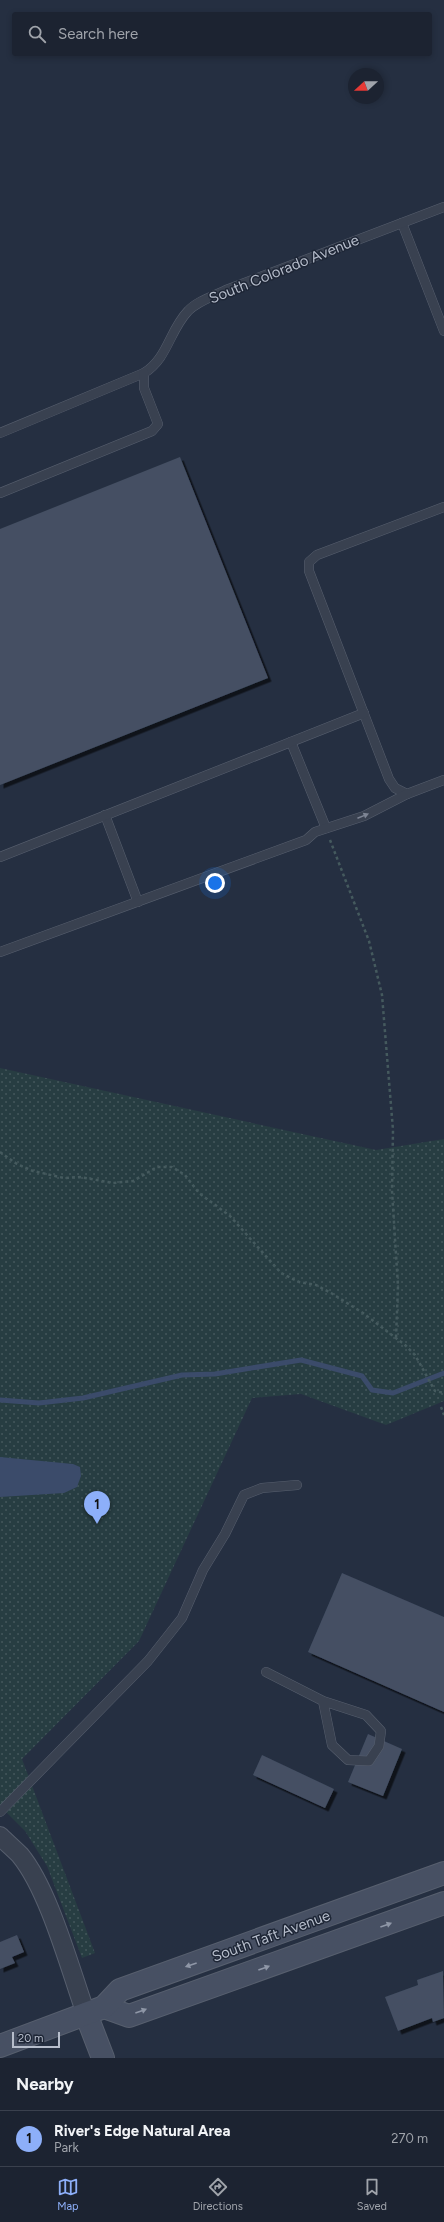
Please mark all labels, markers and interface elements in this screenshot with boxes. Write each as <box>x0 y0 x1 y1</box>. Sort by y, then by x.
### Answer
search box <box>12 12 432 56</box>
icon: search <box>26 23 48 45</box>
text: Search here <box>58 25 138 43</box>
north arrow <box>348 68 384 104</box>
street label: South Colorado Avenue <box>206 231 362 307</box>
one-way arrow <box>357 812 369 818</box>
your location <box>205 873 225 893</box>
pin: 1 <box>84 1491 110 1524</box>
street label: South Taft Avenue <box>209 1906 333 1966</box>
one-way arrow <box>381 1921 393 1927</box>
one-way arrow <box>185 1962 197 1968</box>
one-way arrow <box>258 1965 270 1971</box>
one-way arrow <box>135 2008 147 2014</box>
scale bar <box>12 2030 60 2049</box>
text: 20 m <box>18 2032 43 2045</box>
text: Nearby <box>16 2074 74 2094</box>
text: River's Edge Natural Area <box>54 2122 230 2140</box>
text: 1 <box>26 2131 32 2146</box>
text: 270 m <box>391 2131 428 2146</box>
text: Park <box>54 2140 79 2155</box>
tab: Map <box>57 2176 79 2213</box>
tab: Directions <box>193 2176 243 2213</box>
tab: Saved <box>357 2176 387 2213</box>

